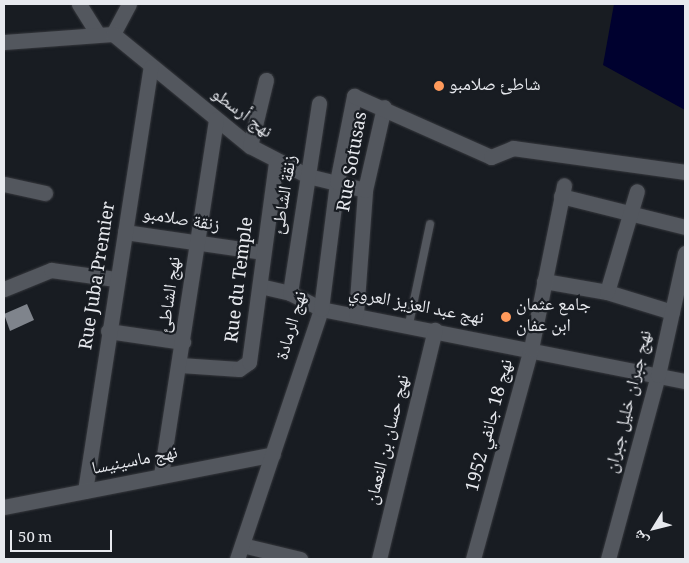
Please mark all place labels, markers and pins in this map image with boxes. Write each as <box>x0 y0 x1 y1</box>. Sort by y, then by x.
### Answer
place label: شاطئ صلامبو <box>449 75 541 97</box>
marker: شاطئ صلامبو <box>433 80 445 92</box>
place label: جامع عثمان ابن عفان <box>516 296 591 338</box>
marker: جامع عثمان ابن عفان <box>500 311 512 323</box>

